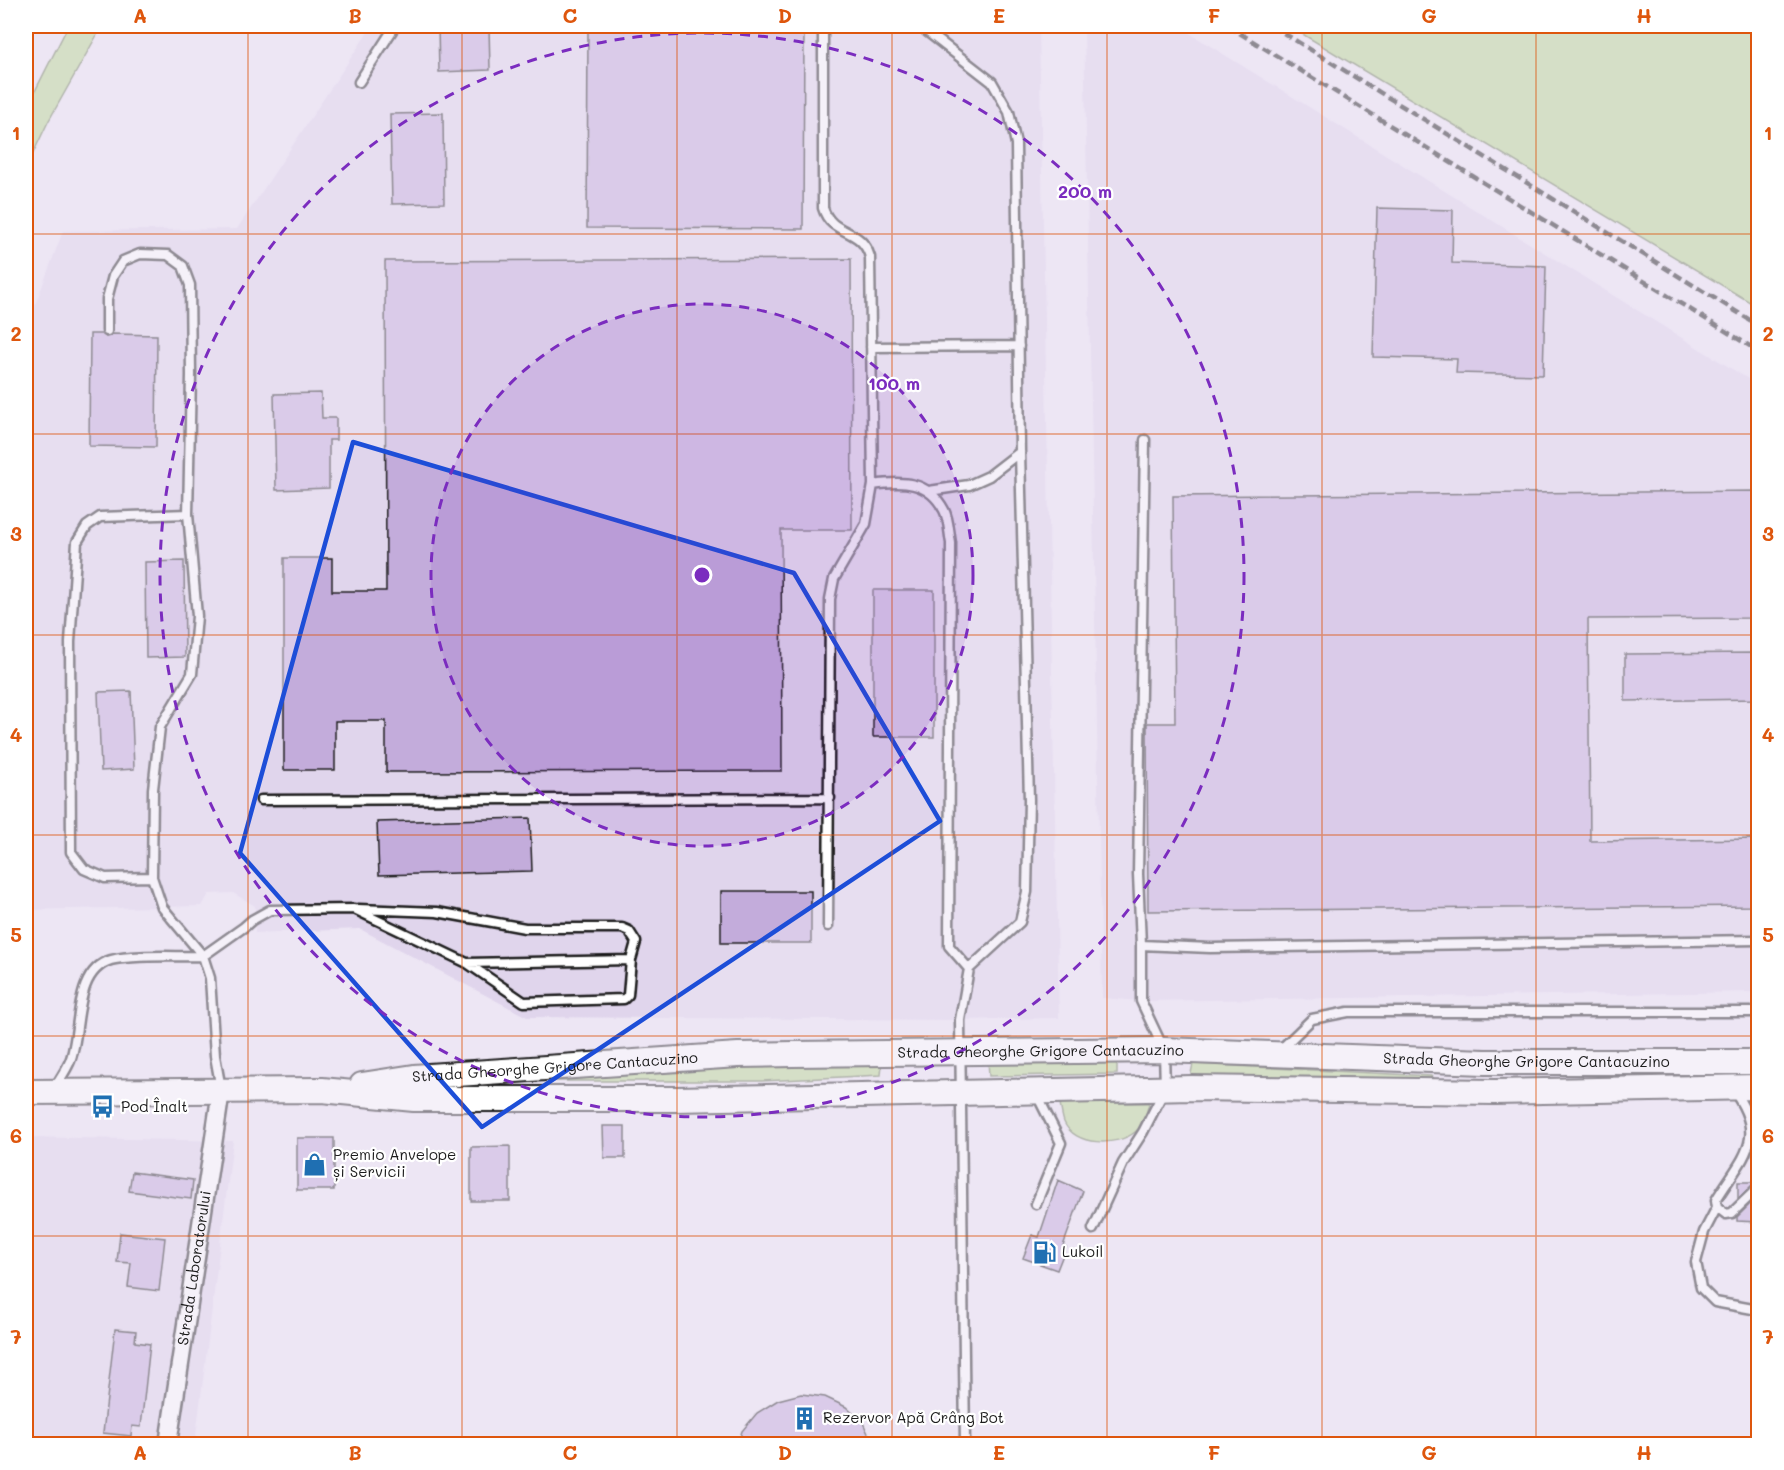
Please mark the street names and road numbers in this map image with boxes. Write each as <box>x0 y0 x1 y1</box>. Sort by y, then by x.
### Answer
street label: Strada Gheorghe Grigore Cantacuzino <box>897 1039 1184 1062</box>
street label: Strada Gheorghe Grigore Cantacuzino <box>411 1047 699 1086</box>
street label: Strada Gheorghe Grigore Cantacuzino <box>1383 1047 1670 1071</box>
street label: Strada Laboratorului <box>172 1189 215 1346</box>

